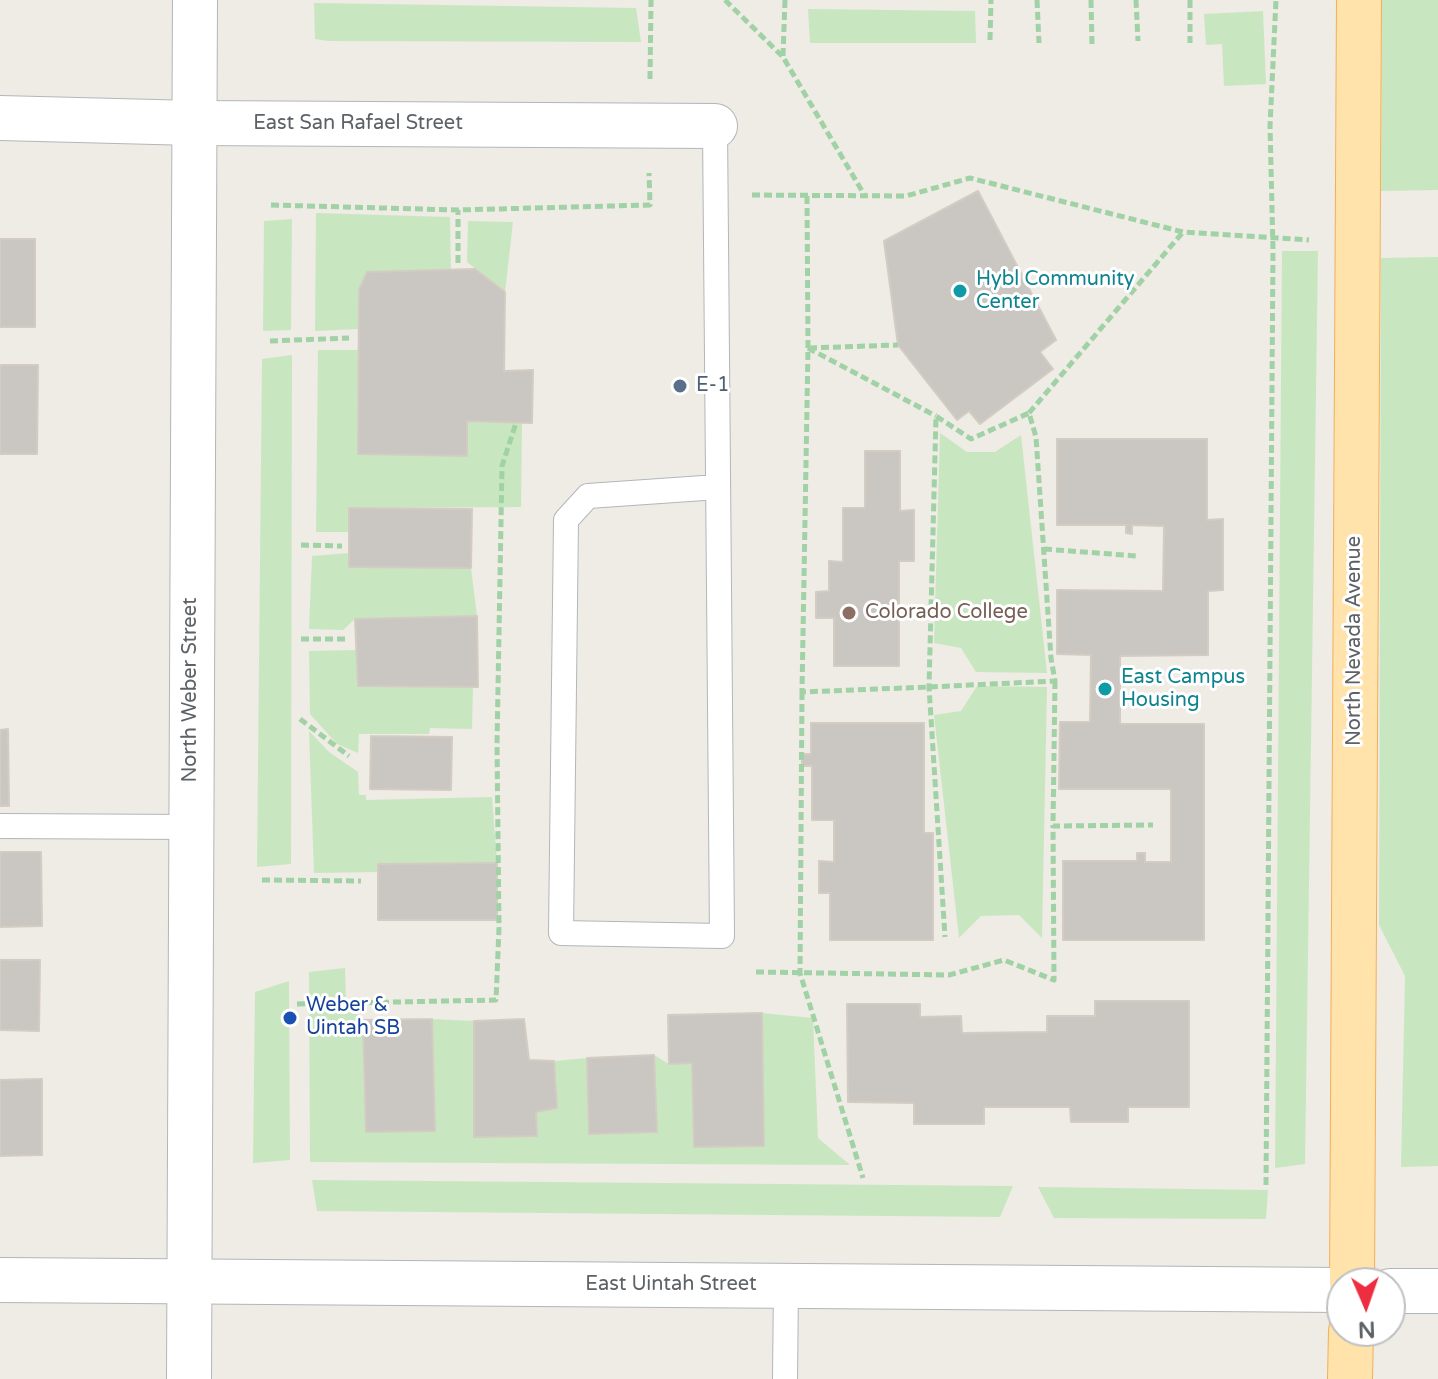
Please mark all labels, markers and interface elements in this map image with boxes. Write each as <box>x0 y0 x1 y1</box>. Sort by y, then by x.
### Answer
street label: East San Rafael Street <box>253 112 463 136</box>
place label: Hybl Community Center <box>976 268 1134 315</box>
marker: Hybl Community Center <box>951 282 969 300</box>
place label: E-1 <box>696 374 729 398</box>
marker: E-1 <box>671 377 689 395</box>
street label: North Nevada Avenue <box>1343 536 1367 746</box>
street label: North Weber Street <box>179 597 203 783</box>
place label: Colorado College <box>865 601 1028 625</box>
marker: Colorado College <box>840 604 858 622</box>
place label: East Campus Housing <box>1121 666 1245 713</box>
marker: East Campus Housing <box>1096 680 1114 698</box>
place label: Weber & Uintah SB <box>306 994 400 1041</box>
marker: Weber & Uintah SB <box>281 1009 299 1027</box>
north arrow <box>1326 1267 1406 1347</box>
street label: East Uintah Street <box>585 1273 757 1297</box>
text: N <box>1357 1316 1376 1342</box>

